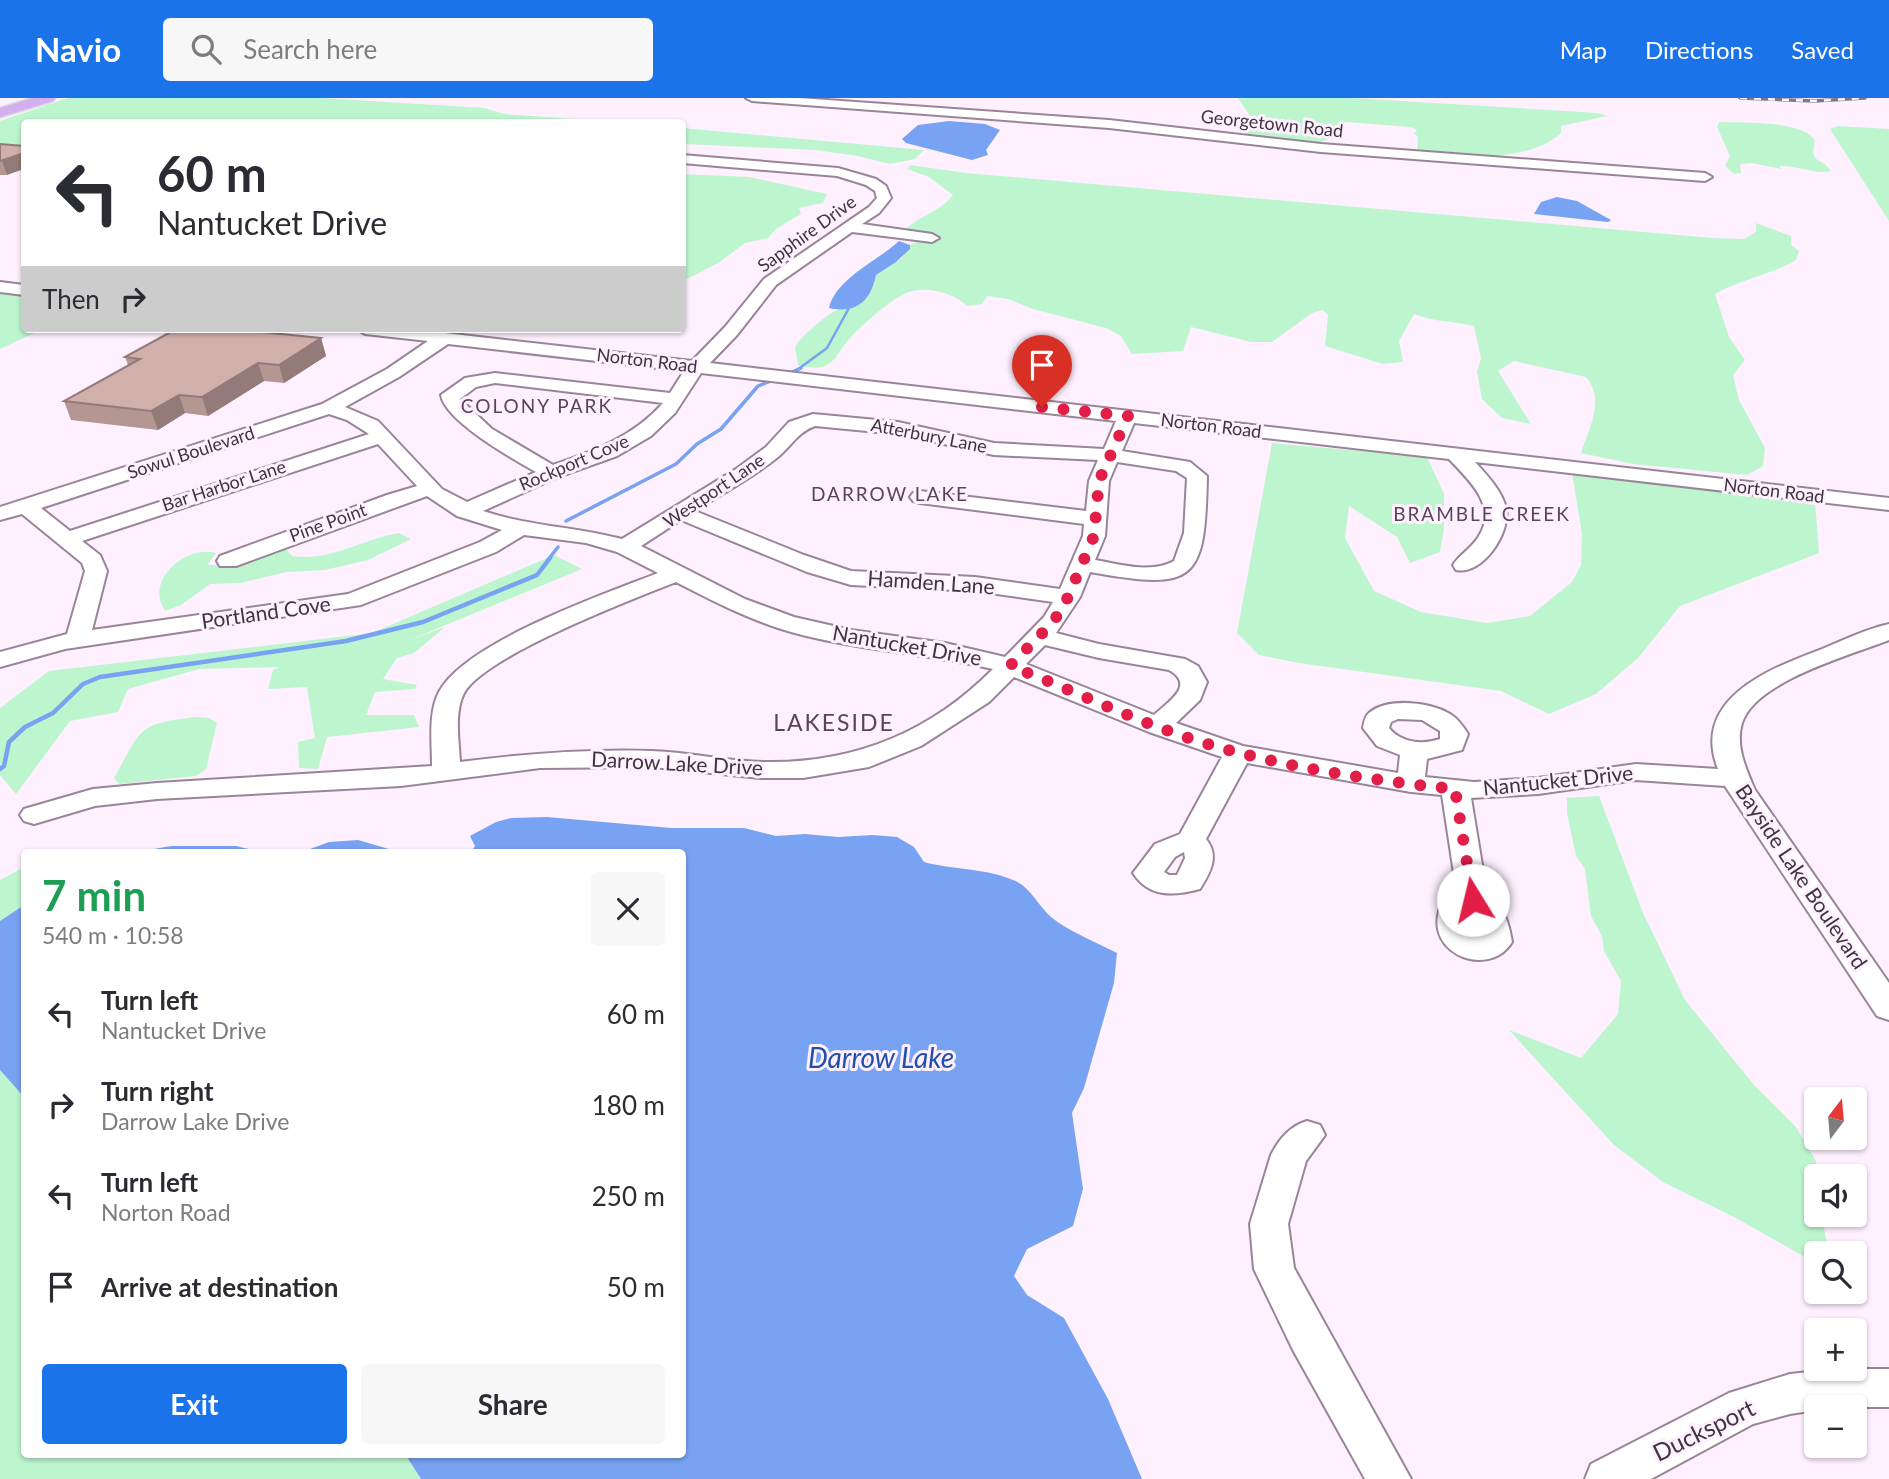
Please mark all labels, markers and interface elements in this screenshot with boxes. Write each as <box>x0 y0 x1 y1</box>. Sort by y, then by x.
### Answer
search box <box>163 18 653 81</box>
text: Navio <box>35 29 121 69</box>
icon: search <box>187 30 225 68</box>
text: Search here <box>243 33 377 65</box>
text: Map <box>1560 35 1607 64</box>
text: Directions <box>1645 35 1753 64</box>
text: Saved <box>1791 35 1854 64</box>
street label: Georgetown Road <box>1200 105 1344 141</box>
text: 60 m <box>157 144 267 202</box>
icon: left <box>42 147 133 238</box>
street label: Sapphire Drive <box>753 190 860 276</box>
text: Nantucket Drive <box>157 203 387 242</box>
icon: right <box>114 280 152 318</box>
text: Then <box>42 283 100 315</box>
pin <box>1012 335 1072 407</box>
street label: Norton Road <box>595 343 699 377</box>
icon: arrive <box>1023 346 1061 384</box>
district label: COLONY PARK <box>461 394 613 417</box>
street label: Norton Road <box>1159 408 1263 442</box>
street label: Atterbury Lane <box>869 413 989 457</box>
street label: Sowul Boulevard <box>124 421 257 483</box>
street label: Rockport Cove <box>516 429 632 495</box>
street label: Westport Lane <box>659 448 768 532</box>
street label: Bar Harbor Lane <box>159 455 288 515</box>
street label: Norton Road <box>1722 473 1826 507</box>
district label: DARROW LAKE <box>811 482 969 505</box>
street label: Pine Point <box>286 498 370 546</box>
district label: BRAMBLE CREEK <box>1393 502 1571 525</box>
street label: Hamden Lane <box>867 565 996 598</box>
street label: Portland Cove <box>199 590 332 633</box>
street label: Nantucket Drive <box>831 619 984 670</box>
district label: LAKESIDE <box>773 708 895 736</box>
street label: Darrow Lake Drive <box>591 746 764 779</box>
street label: Nantucket Drive <box>1481 759 1634 800</box>
street label: Bayside Lake Boulevard <box>1731 779 1873 973</box>
position arrow <box>1436 863 1510 937</box>
text: 7 min <box>42 870 146 920</box>
button: close <box>591 872 665 946</box>
text: 540 m · 10:58 <box>42 921 184 949</box>
text: Turn left <box>101 984 198 1016</box>
icon: left <box>42 995 80 1033</box>
text: 60 m <box>607 998 665 1030</box>
text: Nantucket Drive <box>101 1016 266 1044</box>
water label: Darrow Lake <box>808 1040 954 1074</box>
text: Turn right <box>101 1075 214 1107</box>
icon: right <box>42 1086 80 1124</box>
north arrow <box>1804 1087 1867 1150</box>
map controls <box>1804 1087 1867 1458</box>
text: 180 m <box>592 1089 665 1121</box>
text: Darrow Lake Drive <box>101 1107 289 1135</box>
button: sound <box>1804 1164 1867 1227</box>
text: Turn left <box>101 1166 198 1198</box>
icon: left <box>42 1177 80 1215</box>
text: 250 m <box>592 1180 665 1212</box>
text: Norton Road <box>101 1198 231 1226</box>
button: search <box>1804 1241 1867 1304</box>
icon: arrive <box>42 1268 80 1306</box>
text: Arrive at destination <box>101 1271 338 1303</box>
text: 50 m <box>607 1271 665 1303</box>
button: + <box>1804 1318 1867 1381</box>
button: Exit <box>42 1364 347 1444</box>
button: Share <box>361 1364 665 1444</box>
street label: Ducksport <box>1648 1392 1759 1467</box>
button: − <box>1804 1395 1867 1458</box>

